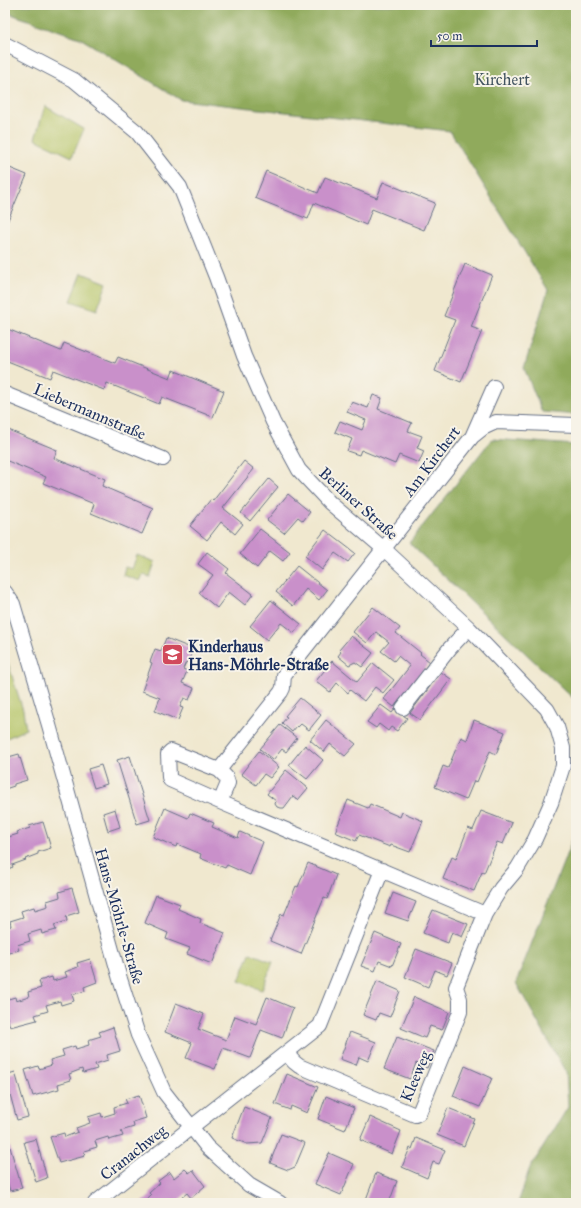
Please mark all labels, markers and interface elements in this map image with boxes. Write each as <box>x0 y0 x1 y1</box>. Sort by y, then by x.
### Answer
scale bar <box>431 22 537 48</box>
text: 50 m <box>437 29 462 43</box>
park label: Kirchert <box>474 70 530 89</box>
street label: Liebermannstraße <box>31 379 149 444</box>
street label: Am Kirchert <box>398 422 464 501</box>
street label: Berliner Straße <box>315 463 402 544</box>
place label: Kinderhaus Hans-Möhrle-Straße <box>188 637 329 674</box>
school or university icon: Kinderhaus Hans-Möhrle-Straße <box>159 642 185 668</box>
street label: Hans-Möhrle-Straße <box>91 846 148 987</box>
street label: Kleeweg <box>396 1047 436 1105</box>
street label: Cranachweg <box>96 1120 171 1185</box>

